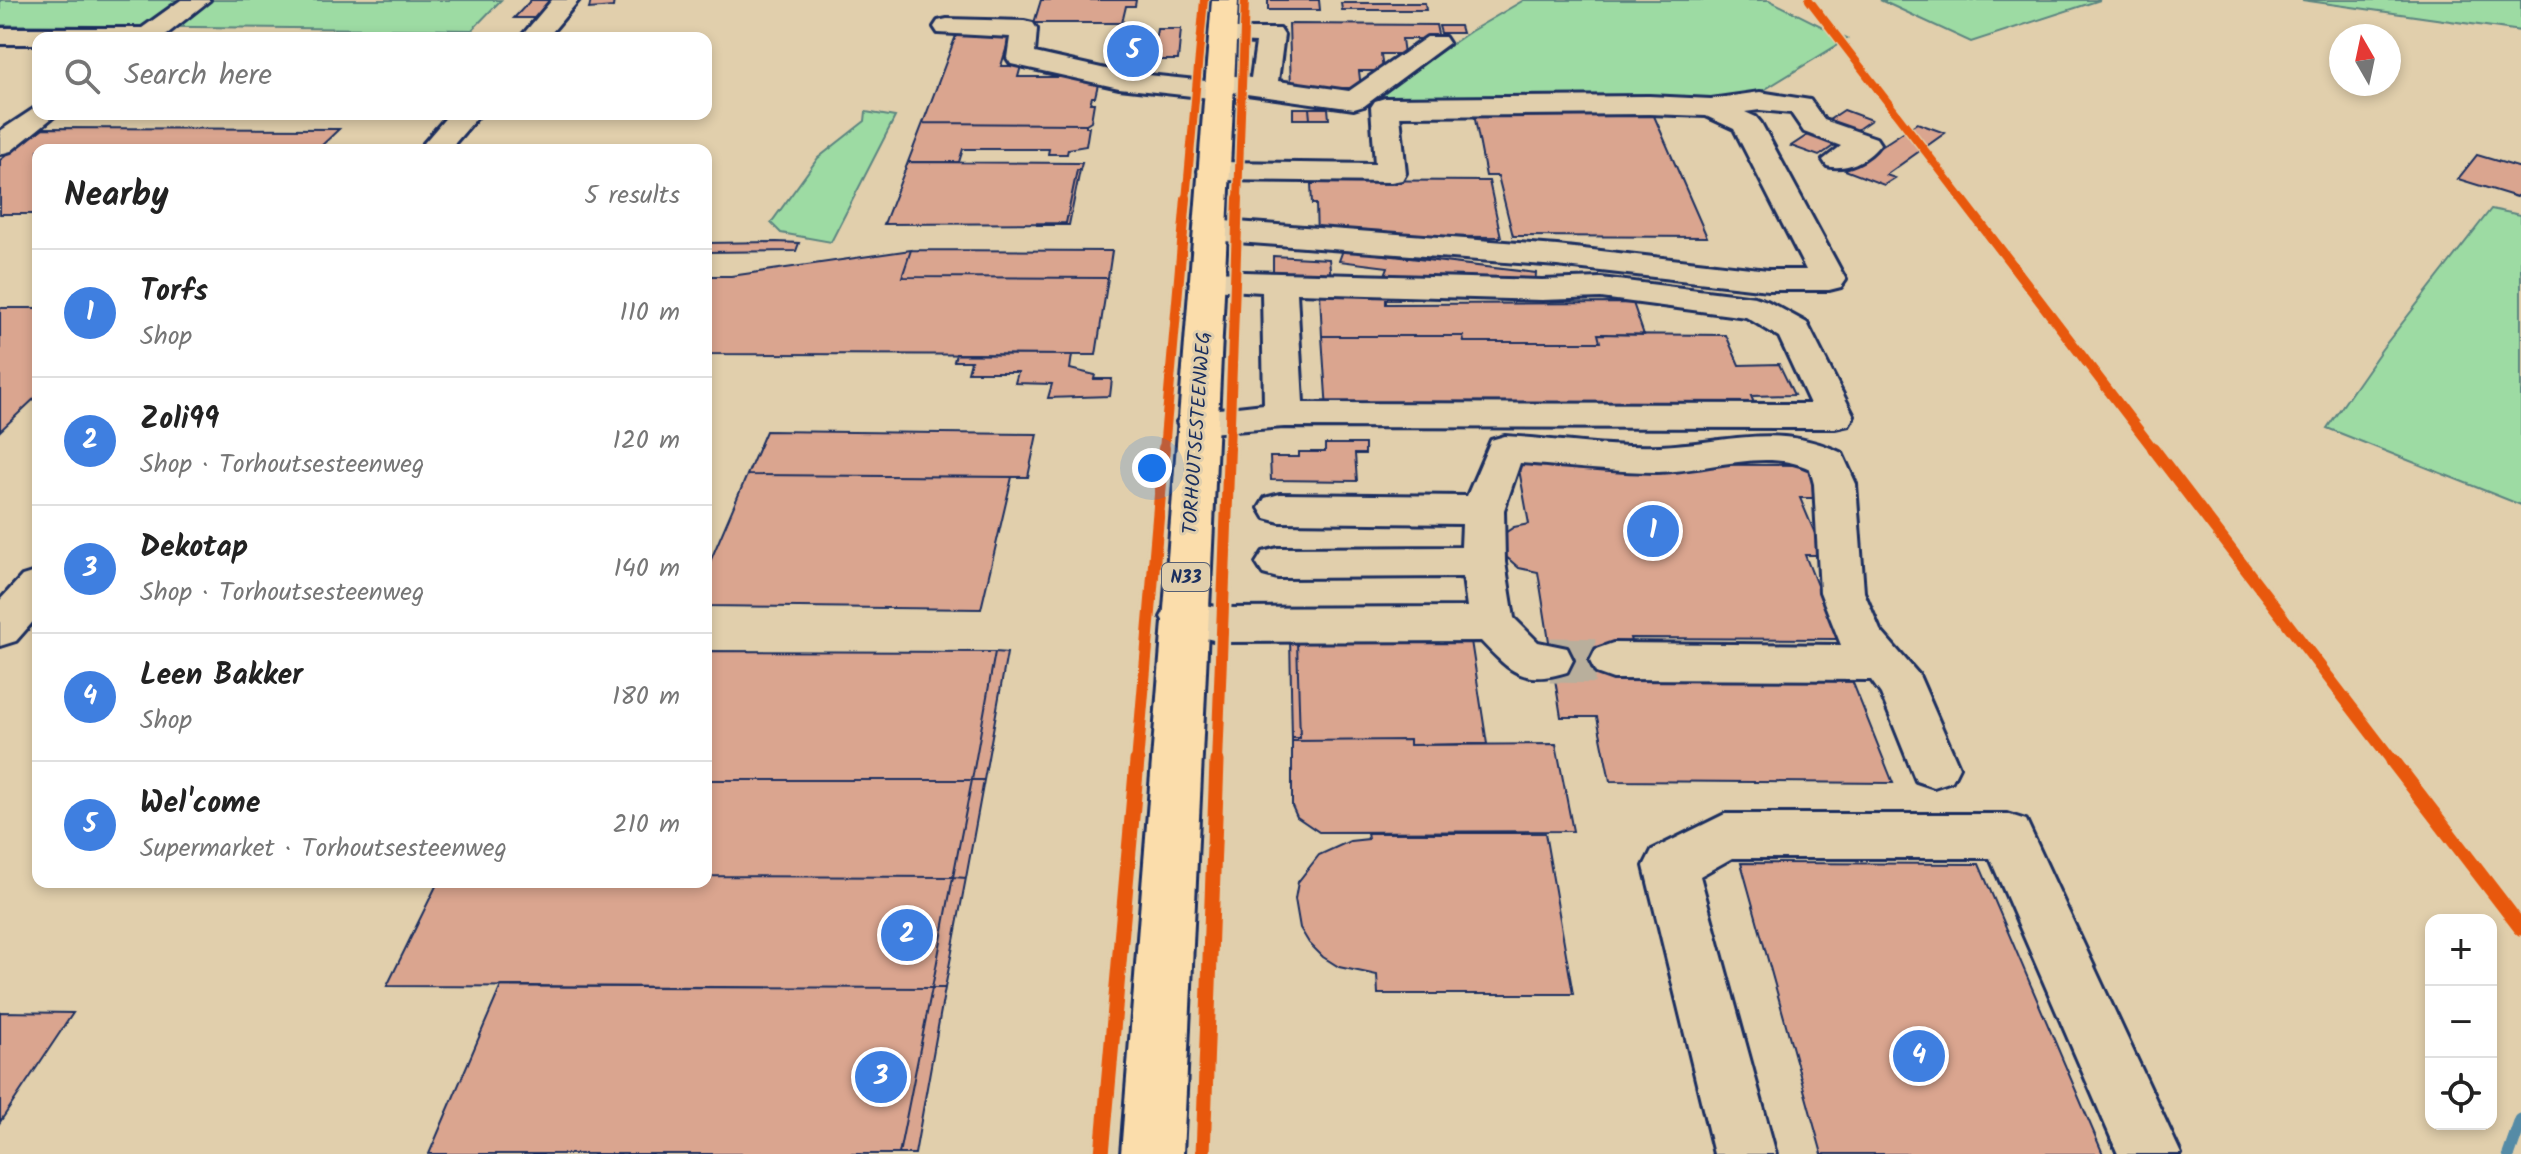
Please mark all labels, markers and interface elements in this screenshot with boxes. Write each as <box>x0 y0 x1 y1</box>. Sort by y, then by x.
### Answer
pin: 5 <box>1107 21 1159 81</box>
north arrow <box>2329 24 2401 96</box>
search box <box>32 32 712 120</box>
text: Search here <box>124 52 272 100</box>
icon: search <box>60 54 104 98</box>
text: Nearby <box>64 169 169 223</box>
text: 5 results <box>584 175 680 217</box>
text: Torfs <box>140 268 208 316</box>
text: 1 <box>86 292 94 334</box>
text: 110 m <box>620 292 680 334</box>
text: Shop <box>140 316 192 358</box>
street label: TORHOUTSESTEENWEG <box>1175 331 1221 536</box>
text: Zoli99 <box>140 396 219 444</box>
text: 2 <box>82 420 98 462</box>
text: 120 m <box>613 420 680 462</box>
text: Shop · Torhoutsesteenweg <box>140 444 424 486</box>
your location <box>1132 448 1172 488</box>
pin: 1 <box>1627 501 1679 561</box>
text: Dekotap <box>140 524 248 572</box>
text: 3 <box>83 548 97 590</box>
text: 140 m <box>613 548 680 590</box>
road number: N33 <box>1162 563 1210 591</box>
text: Shop · Torhoutsesteenweg <box>140 572 424 614</box>
text: Leen Bakker <box>140 652 303 700</box>
text: 4 <box>83 676 97 718</box>
text: 180 m <box>612 676 680 718</box>
text: Shop <box>140 700 192 742</box>
text: Wel'come <box>140 780 260 828</box>
text: 5 <box>83 804 97 846</box>
text: 210 m <box>613 804 680 846</box>
text: Supermarket · Torhoutsesteenweg <box>140 828 507 870</box>
pin: 2 <box>881 905 933 965</box>
map controls <box>2425 914 2497 1130</box>
button: + <box>2425 914 2497 986</box>
button: − <box>2425 986 2497 1058</box>
pin: 4 <box>1893 1026 1945 1086</box>
pin: 3 <box>855 1047 907 1107</box>
button: locate <box>2425 1058 2497 1130</box>

